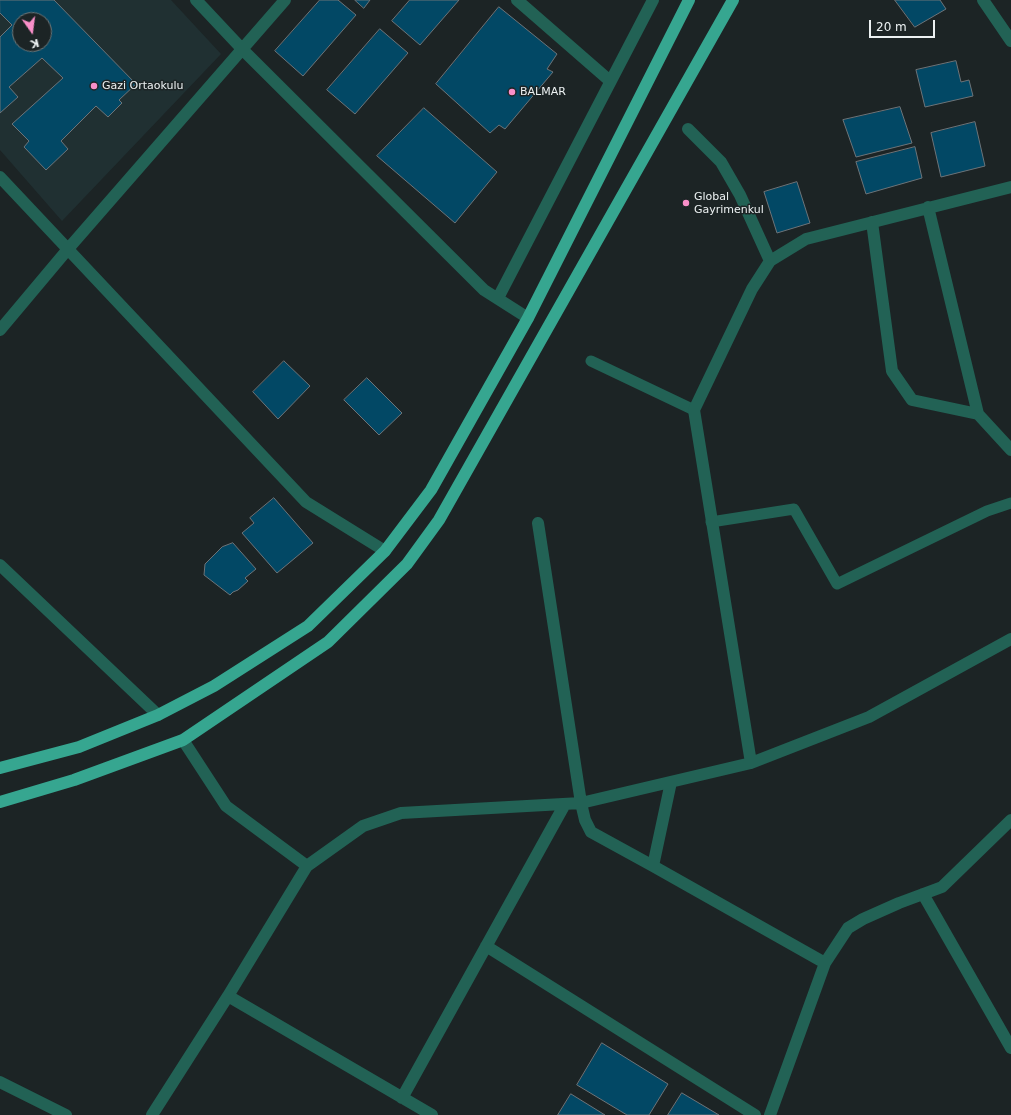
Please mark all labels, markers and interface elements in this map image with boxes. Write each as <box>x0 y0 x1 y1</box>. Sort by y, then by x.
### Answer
north arrow <box>12 12 52 52</box>
scale bar <box>871 12 937 38</box>
text: 20 m <box>876 20 907 34</box>
text: K <box>29 36 40 50</box>
place label: Gazi Ortaokulu <box>102 79 184 93</box>
marker: Gazi Ortaokulu <box>89 81 99 91</box>
place label: BALMAR <box>520 85 566 99</box>
marker: BALMAR <box>507 87 517 97</box>
place label: Global Gayrimenkul <box>694 190 764 216</box>
marker: Global Gayrimenkul <box>681 198 691 208</box>

